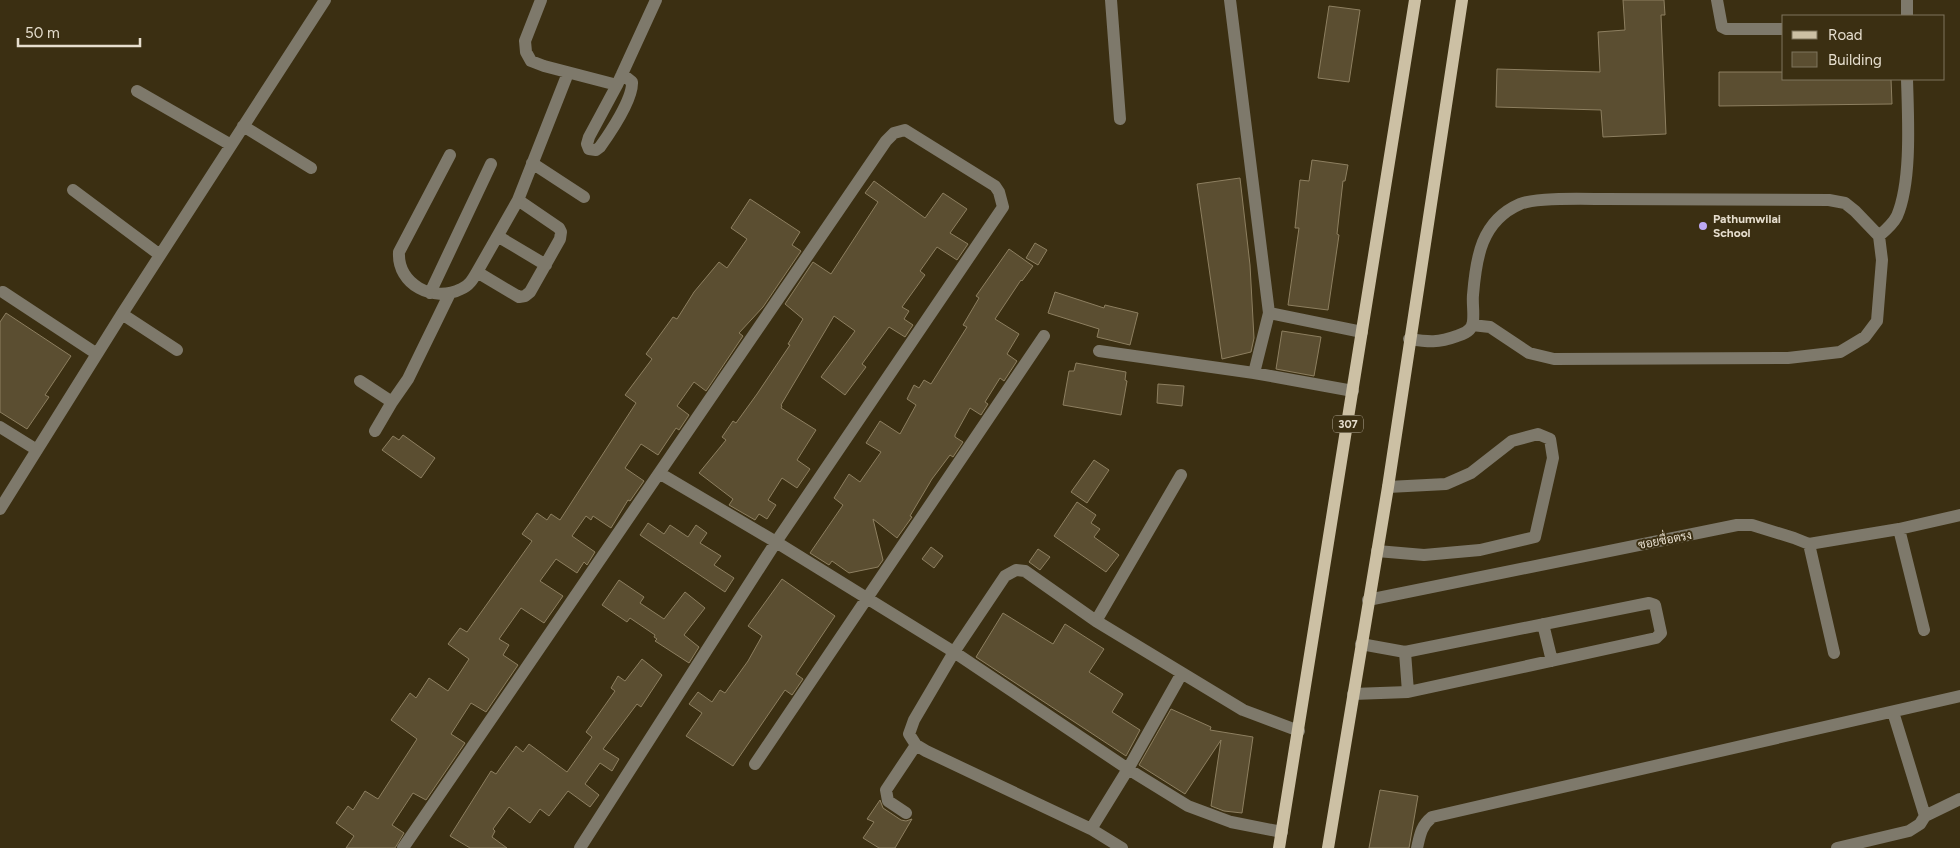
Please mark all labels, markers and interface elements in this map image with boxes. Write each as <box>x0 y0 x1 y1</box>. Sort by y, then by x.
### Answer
scale bar <box>18 15 140 47</box>
legend <box>1782 15 1945 80</box>
text: 50 m <box>25 24 60 42</box>
text: Road <box>1828 26 1863 44</box>
text: Building <box>1828 51 1882 69</box>
place label: Pathumwilai School <box>1713 212 1781 240</box>
marker: Pathumwilai School <box>1697 220 1709 232</box>
road number: 307 <box>1333 416 1363 432</box>
street label: ซอยซื่อตรง <box>1636 524 1693 552</box>

